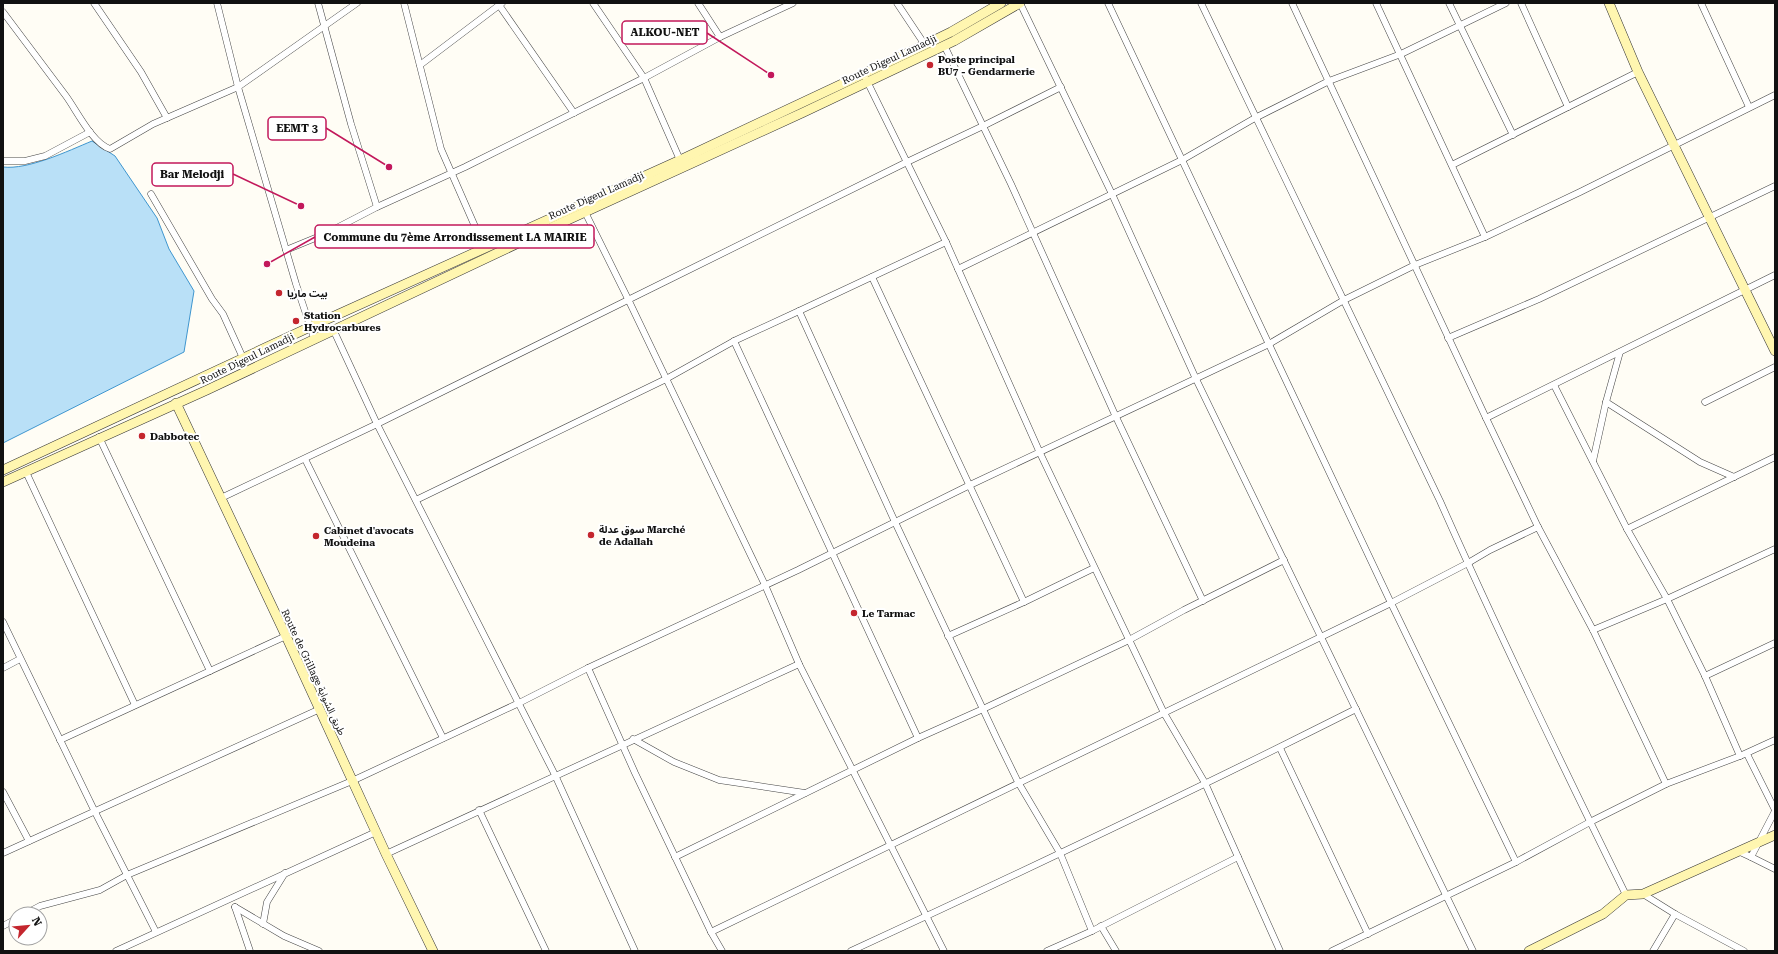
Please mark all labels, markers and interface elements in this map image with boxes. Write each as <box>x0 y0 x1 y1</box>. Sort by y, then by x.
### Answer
callout: ALKOU-NET <box>622 21 707 44</box>
text: ALKOU-NET <box>631 26 699 39</box>
street label: Route Digeul Lamadji <box>840 33 938 86</box>
place label: Poste principal BU7 - Gendarmerie <box>938 54 1035 77</box>
marker: Poste principal BU7 - Gendarmerie <box>925 60 935 70</box>
callout: EEMT 3 <box>268 117 326 140</box>
text: EEMT 3 <box>276 122 318 135</box>
callout: Bar Melodji <box>152 163 233 186</box>
text: Bar Melodji <box>160 168 224 181</box>
street label: Route Digeul Lamadji <box>547 169 646 221</box>
callout: Commune du 7ème Arrondissement LA MAIRIE <box>315 225 594 248</box>
text: Commune du 7ème Arrondissement LA MAIRIE <box>323 231 587 244</box>
marker: بيت ماريا <box>274 288 284 298</box>
place label: بيت ماريا <box>287 288 328 300</box>
place label: Station Hydrocarbures <box>304 310 381 333</box>
marker: Station Hydrocarbures <box>291 316 301 326</box>
street label: Route Digeul Lamadji <box>198 331 296 386</box>
marker: Dabbotec <box>137 431 147 441</box>
place label: Dabbotec <box>150 431 200 442</box>
place label: سوق عدلة Marché de Adallah <box>599 524 685 547</box>
place label: Cabinet d'avocats Moudeina <box>324 525 414 548</box>
marker: سوق عدلة Marché de Adallah <box>586 530 596 540</box>
marker: Cabinet d'avocats Moudeina <box>311 531 321 541</box>
street label: Route de Grillage طريق الشواية <box>279 607 348 738</box>
marker: Le Tarmac <box>849 608 859 618</box>
place label: Le Tarmac <box>862 608 916 619</box>
north arrow <box>8 906 48 946</box>
text: N <box>29 915 44 929</box>

